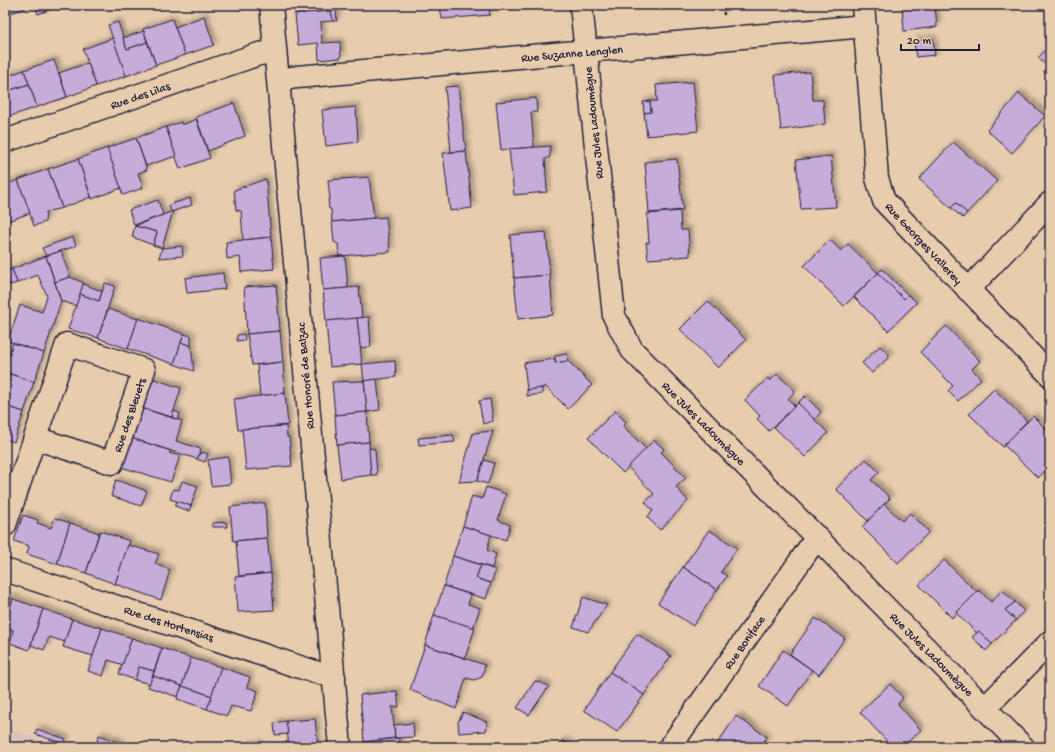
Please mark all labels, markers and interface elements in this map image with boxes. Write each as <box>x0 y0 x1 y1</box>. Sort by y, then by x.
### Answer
scale bar <box>901 26 979 52</box>
text: 20 m <box>907 35 932 49</box>
street label: Rue Suzanne Lenglen <box>521 44 624 66</box>
street label: Rue Jules Ladoumègue <box>582 65 608 179</box>
street label: Rue des Lilas <box>109 80 173 114</box>
street label: Rue Georges Vallerey <box>881 201 964 288</box>
street label: Rue Honoré de Balzac <box>295 321 319 430</box>
street label: Rue des Bleuets <box>112 376 150 455</box>
street label: Rue Jules Ladoumègue <box>658 380 748 470</box>
street label: Rue des Hortensias <box>122 604 216 646</box>
street label: Rue Jules Ladoumègue <box>886 611 976 701</box>
street label: Rue Boniface <box>722 613 770 673</box>

